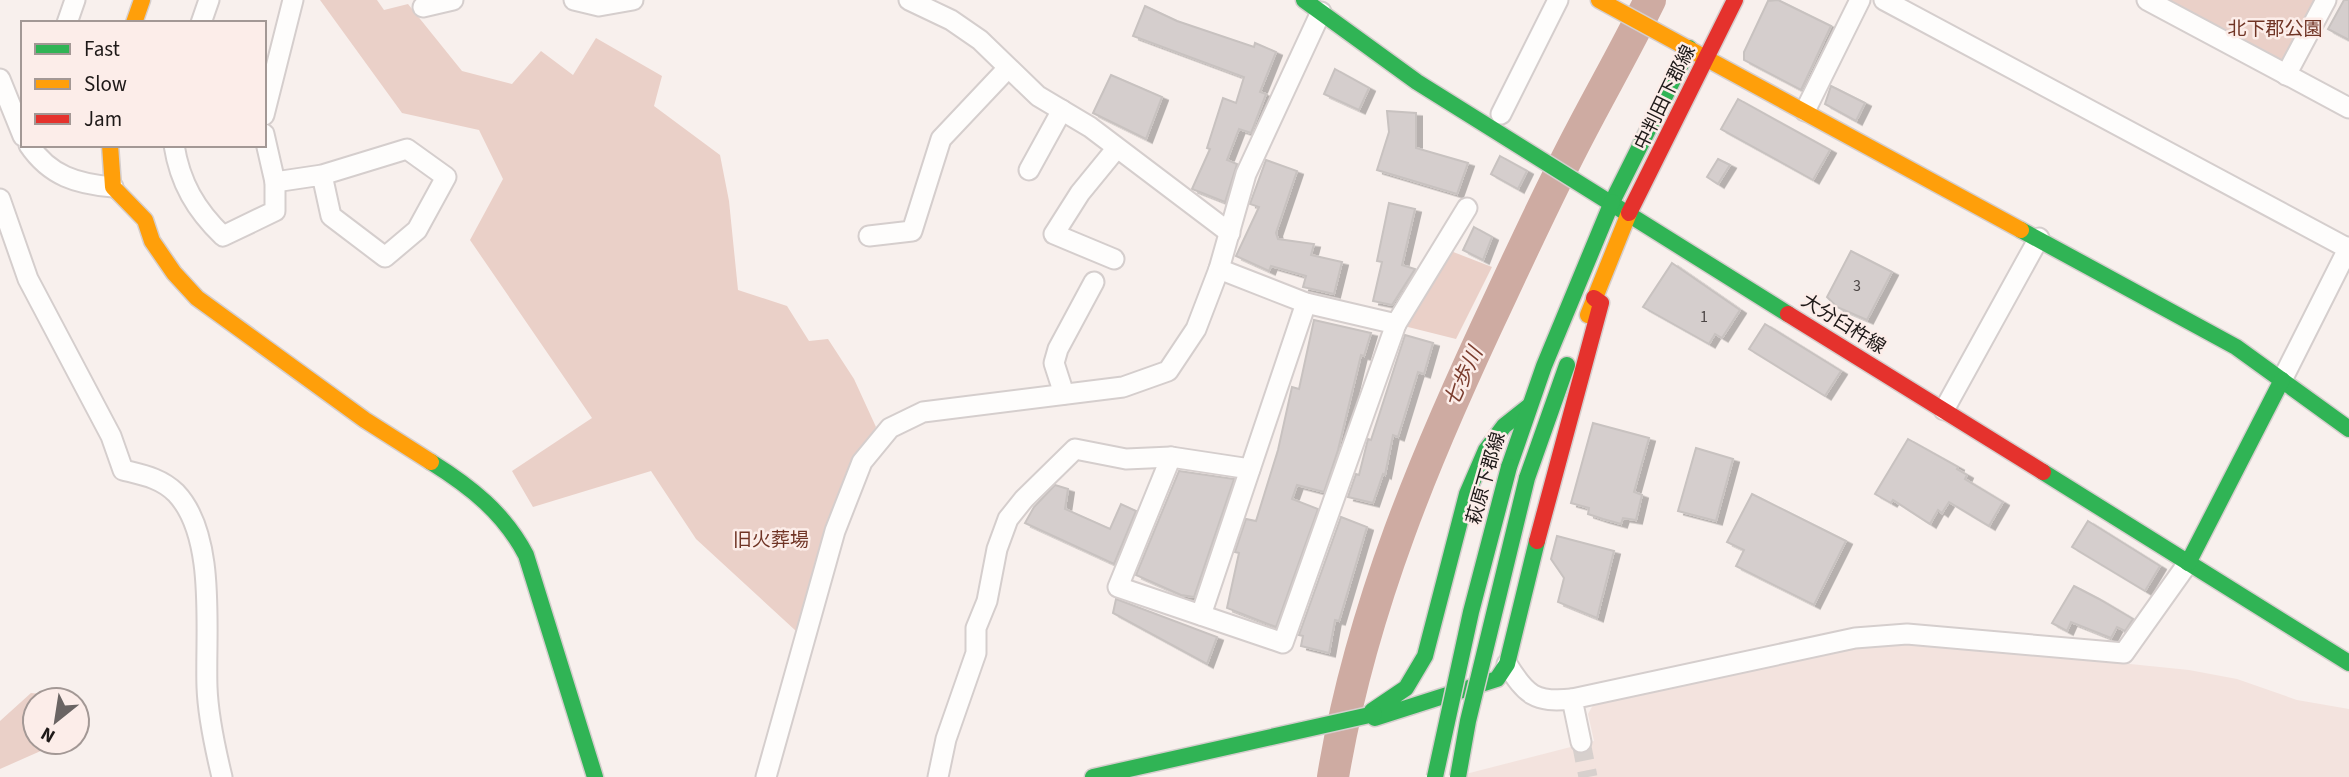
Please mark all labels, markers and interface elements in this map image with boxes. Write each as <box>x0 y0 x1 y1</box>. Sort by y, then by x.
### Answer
park label: 北下郡公園 <box>2227 16 2323 43</box>
legend <box>21 21 266 147</box>
text: Fast <box>84 34 120 64</box>
street label: 中判田下郡線 <box>1628 41 1702 155</box>
text: Slow <box>84 69 127 99</box>
text: Jam <box>84 104 122 134</box>
house number: 3 <box>1853 275 1861 297</box>
street label: 大分臼杵線 <box>1796 288 1891 361</box>
house number: 1 <box>1700 306 1708 328</box>
water label: 七歩川 <box>1436 340 1491 412</box>
street label: 萩原下郡線 <box>1460 429 1513 528</box>
park label: 旧火葬場 <box>733 527 809 554</box>
north arrow <box>21 686 91 756</box>
text: N <box>36 720 60 749</box>

